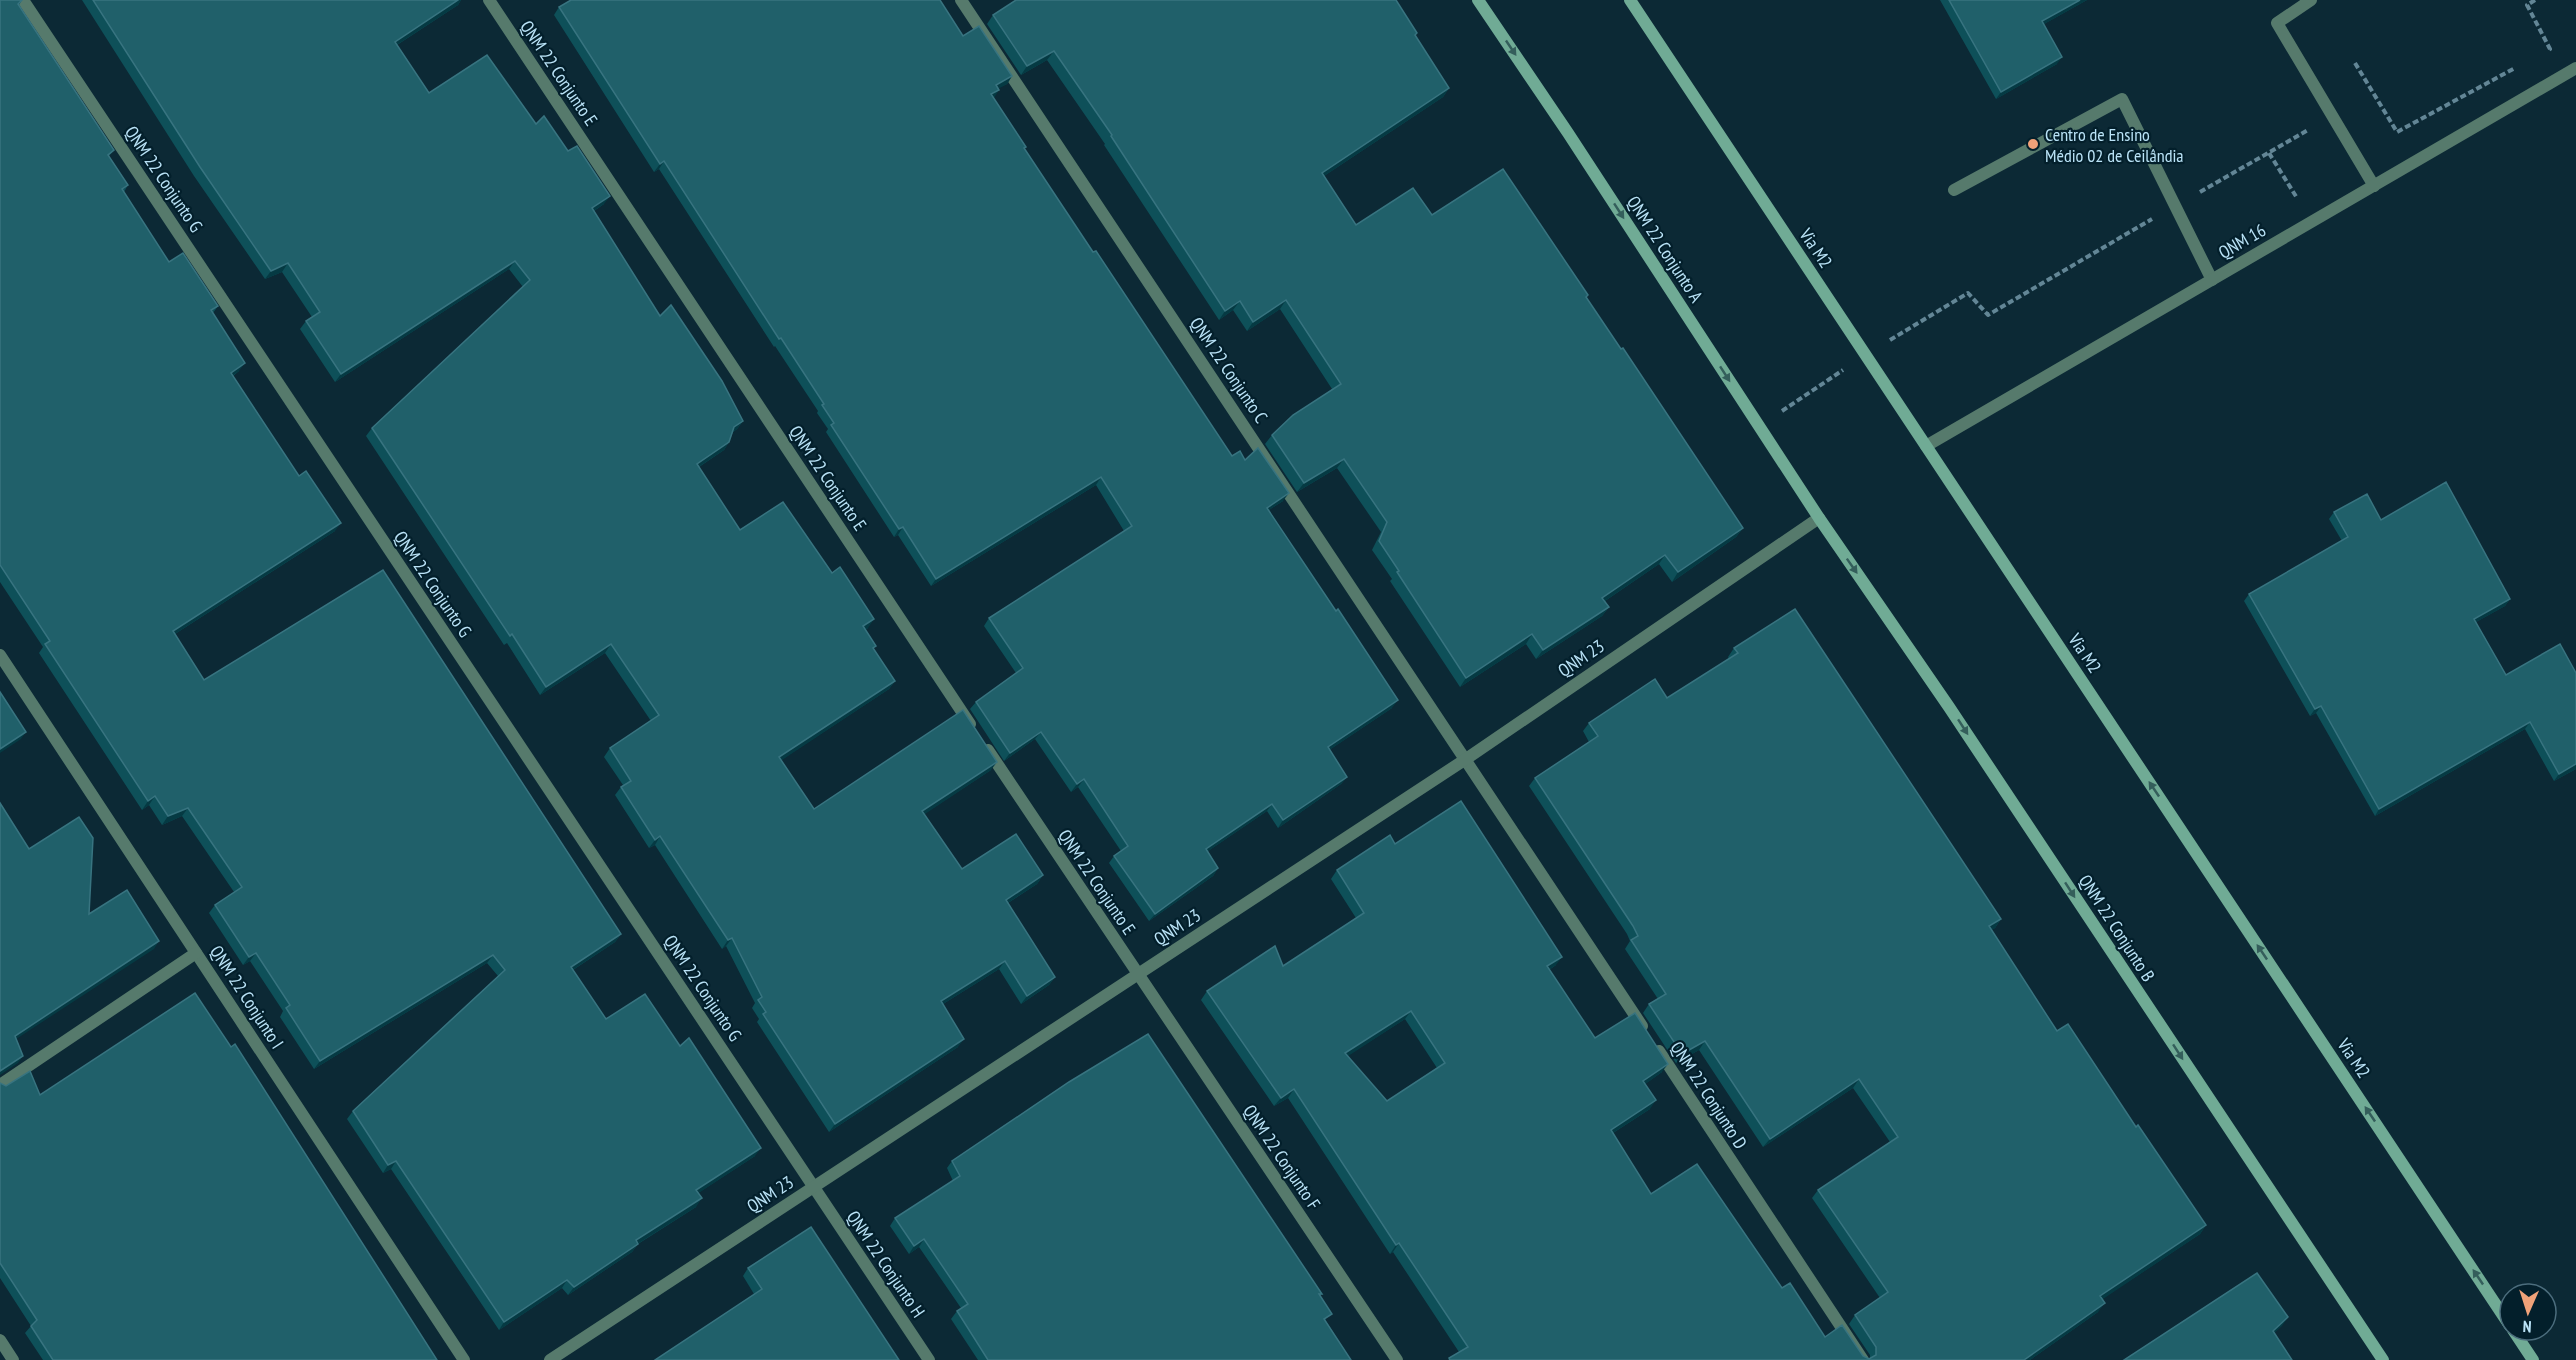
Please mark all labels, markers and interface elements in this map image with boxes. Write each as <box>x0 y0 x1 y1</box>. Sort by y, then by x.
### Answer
street label: QNM 22 Conjunto E <box>515 16 603 130</box>
one-way arrow <box>1505 40 1517 56</box>
street label: QNM 22 Conjunto G <box>120 122 208 237</box>
place label: Centro de Ensino Médio 02 de Ceilândia <box>2045 123 2184 167</box>
marker: Centro de Ensino Médio 02 de Ceilândia <box>2026 137 2040 151</box>
street label: QNM 22 Conjunto A <box>1622 191 1708 307</box>
one-way arrow <box>1613 203 1624 219</box>
street label: QNM 16 <box>2214 218 2270 264</box>
street label: Via M2 <box>1794 223 1838 272</box>
street label: QNM 22 Conjunto C <box>1185 313 1273 427</box>
one-way arrow <box>1720 366 1731 382</box>
street label: QNM 22 Conjunto E <box>784 421 872 535</box>
street label: QNM 22 Conjunto G <box>389 527 477 642</box>
one-way arrow <box>1846 558 1858 574</box>
street label: Via M2 <box>2063 628 2107 677</box>
street label: QNM 23 <box>1553 634 1609 682</box>
one-way arrow <box>1957 719 1968 735</box>
one-way arrow <box>2149 781 2160 798</box>
street label: QNM 22 Conjunto E <box>1053 825 1141 939</box>
street label: QNM 22 Conjunto B <box>2074 870 2160 986</box>
one-way arrow <box>2064 882 2075 898</box>
street label: QNM 23 <box>1149 903 1205 951</box>
street label: QNM 22 Conjunto G <box>659 931 747 1046</box>
street label: QNM 22 Conjunto I <box>205 941 289 1053</box>
one-way arrow <box>2257 944 2268 960</box>
street label: Via M2 <box>2332 1033 2376 1082</box>
street label: QNM 22 Conjunto D <box>1666 1037 1752 1153</box>
one-way arrow <box>2172 1044 2183 1061</box>
street label: QNM 22 Conjunto F <box>1238 1100 1326 1214</box>
one-way arrow <box>2364 1107 2376 1123</box>
street label: QNM 23 <box>742 1170 798 1218</box>
street label: QNM 22 Conjunto H <box>842 1206 930 1322</box>
one-way arrow <box>2472 1269 2483 1285</box>
north arrow <box>2498 1282 2558 1342</box>
text: N <box>2522 1317 2532 1337</box>

